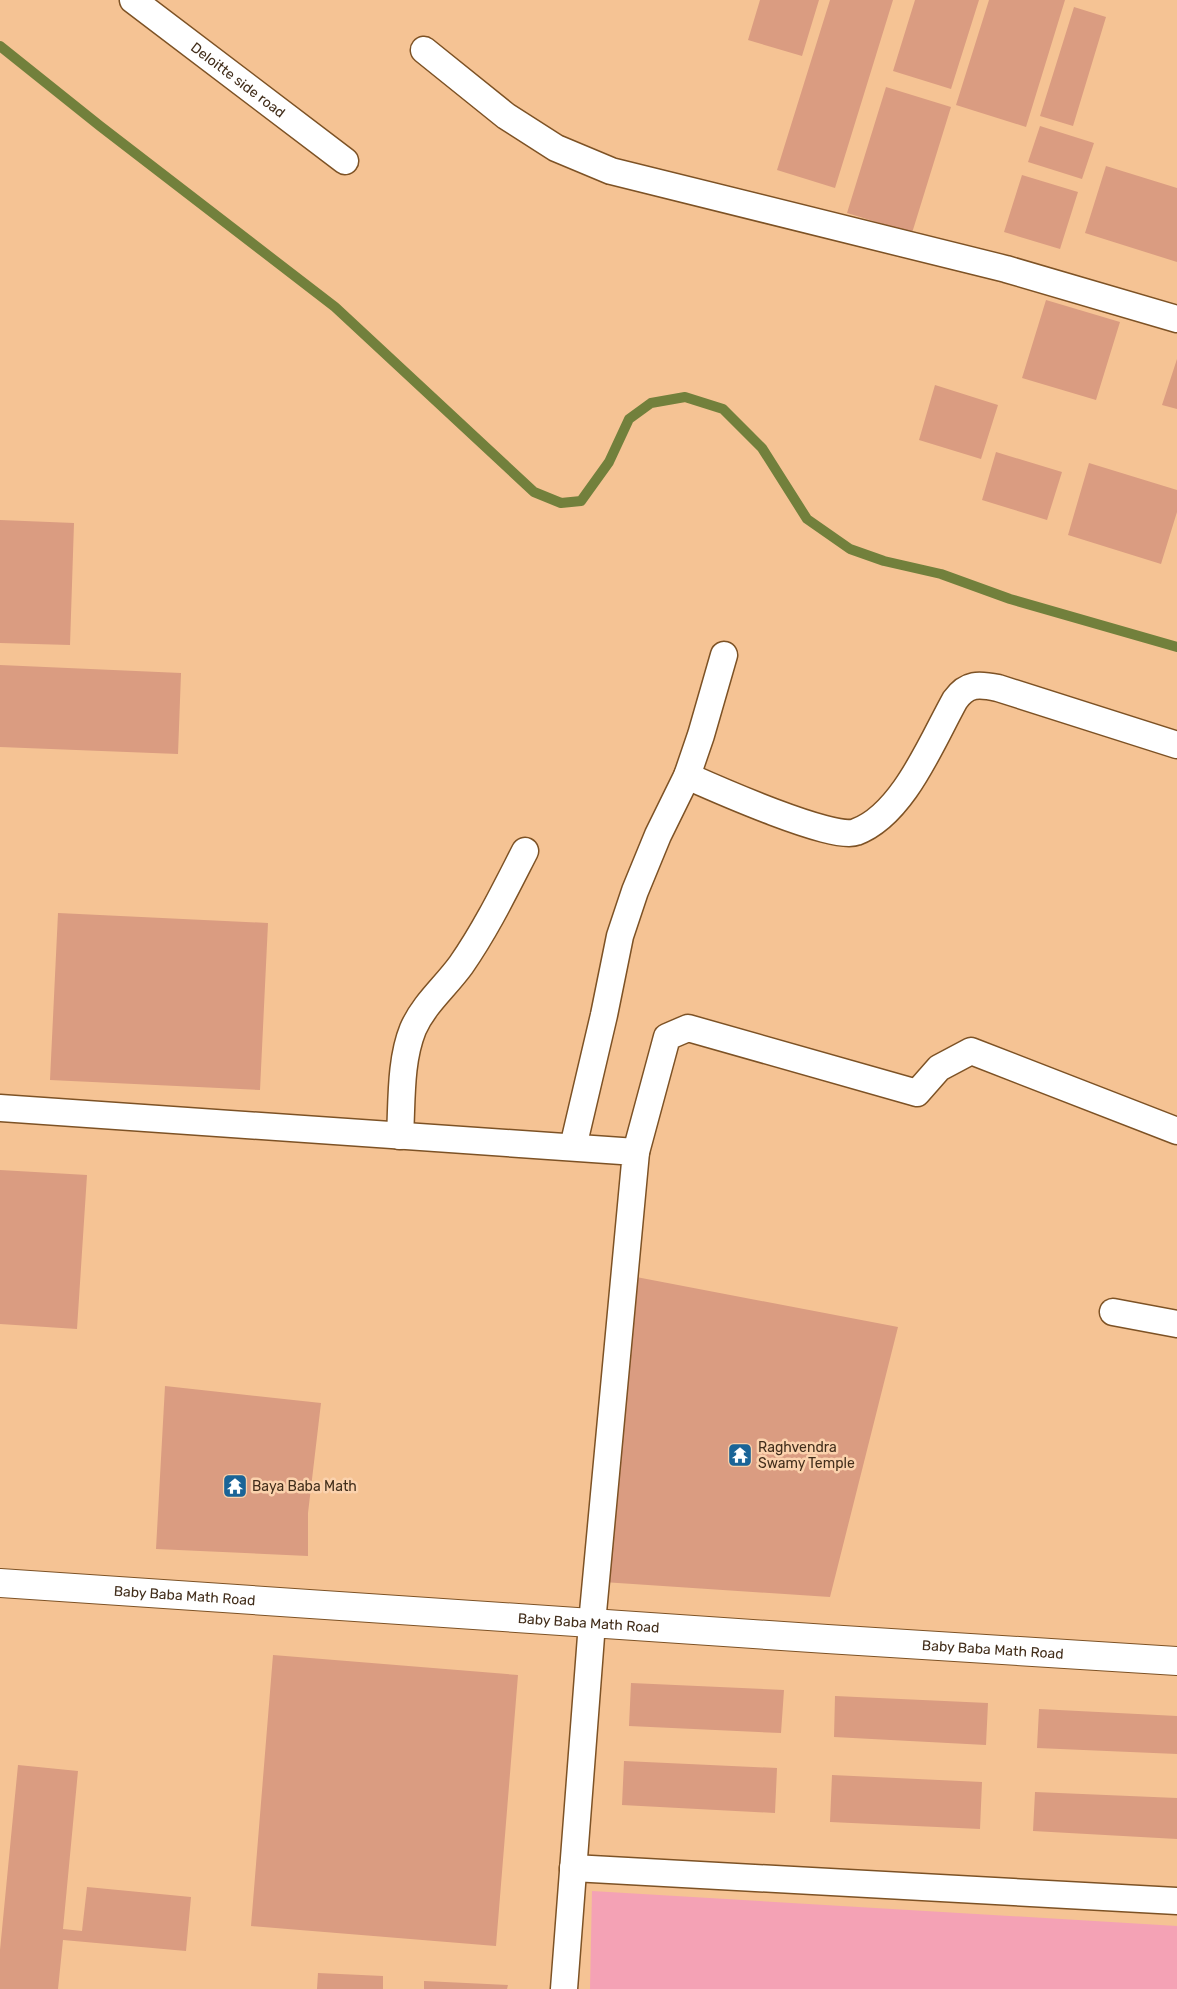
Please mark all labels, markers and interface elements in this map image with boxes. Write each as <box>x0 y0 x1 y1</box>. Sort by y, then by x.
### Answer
street label: Deloitte side road <box>188 39 289 121</box>
place label: Raghvendra Swamy Temple <box>758 1439 855 1472</box>
temple icon: Raghvendra Swamy Temple <box>727 1442 753 1468</box>
temple icon: Baya Baba Math <box>222 1473 248 1499</box>
place label: Baya Baba Math <box>252 1478 357 1495</box>
street label: Baby Baba Math Road <box>113 1582 256 1609</box>
street label: Baby Baba Math Road <box>517 1610 660 1636</box>
street label: Baby Baba Math Road <box>921 1636 1064 1662</box>

